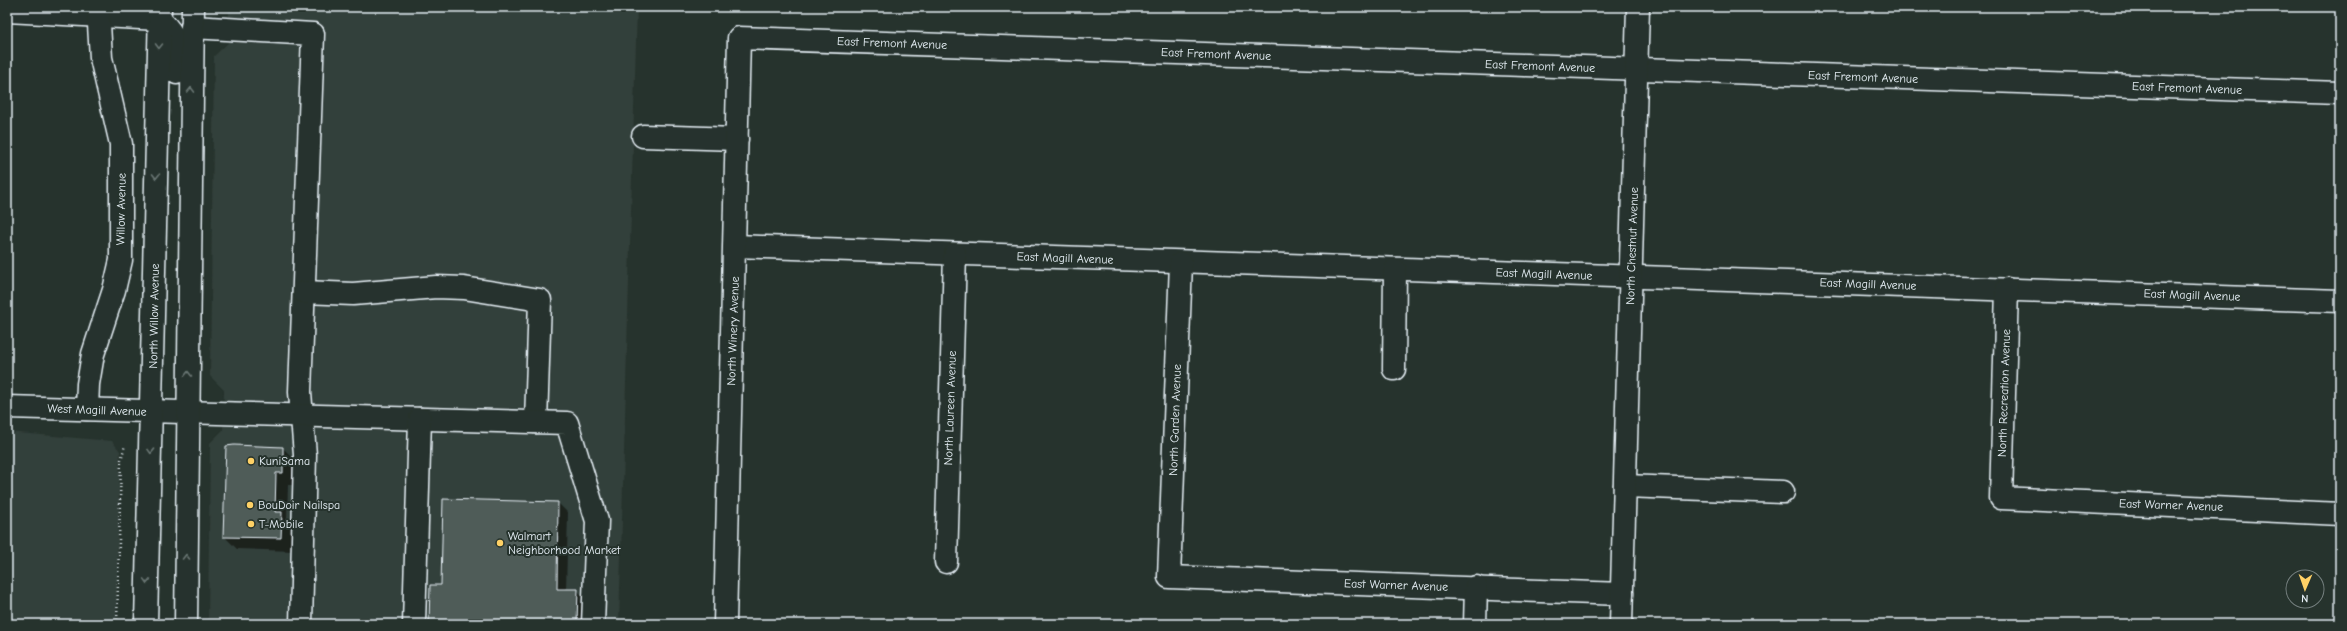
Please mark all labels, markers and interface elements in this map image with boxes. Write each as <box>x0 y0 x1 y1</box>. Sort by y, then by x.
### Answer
street label: East Fremont Avenue <box>837 34 947 52</box>
one-way arrow <box>155 43 163 49</box>
street label: East Fremont Avenue <box>1161 45 1271 63</box>
street label: East Fremont Avenue <box>1485 57 1595 75</box>
street label: East Fremont Avenue <box>1808 68 1918 86</box>
street label: East Fremont Avenue <box>2132 79 2242 97</box>
one-way arrow <box>187 87 195 93</box>
street label: Willow Avenue <box>113 173 129 245</box>
one-way arrow <box>152 173 161 179</box>
street label: North Chestnut Avenue <box>1623 187 1641 305</box>
street label: East Magill Avenue <box>1016 249 1114 267</box>
street label: North Willow Avenue <box>146 263 162 369</box>
street label: East Magill Avenue <box>1495 265 1593 283</box>
street label: East Magill Avenue <box>1819 275 1917 293</box>
street label: North Winery Avenue <box>724 276 742 386</box>
street label: East Magill Avenue <box>2143 286 2241 304</box>
street label: North Recreation Avenue <box>1995 329 2013 457</box>
street label: North Laureen Avenue <box>941 350 959 466</box>
street label: North Garden Avenue <box>1166 364 1184 476</box>
one-way arrow <box>183 371 192 377</box>
street label: West Magill Avenue <box>47 401 147 419</box>
one-way arrow <box>147 448 155 454</box>
place label: KuniSama <box>259 454 310 468</box>
marker: KuniSama <box>246 456 256 466</box>
street label: East Warner Avenue <box>2119 496 2223 514</box>
place label: BouDoir Nailspa <box>258 498 340 512</box>
marker: BouDoir Nailspa <box>245 500 255 510</box>
place label: T-Mobile <box>259 517 303 531</box>
marker: T-Mobile <box>246 519 256 529</box>
place label: Walmart Neighborhood Market <box>508 529 621 557</box>
marker: Walmart Neighborhood Market <box>495 538 505 548</box>
one-way arrow <box>182 554 190 560</box>
north arrow <box>2285 569 2325 609</box>
street label: East Warner Avenue <box>1344 576 1448 594</box>
one-way arrow <box>143 578 151 584</box>
text: N <box>2301 592 2308 605</box>

